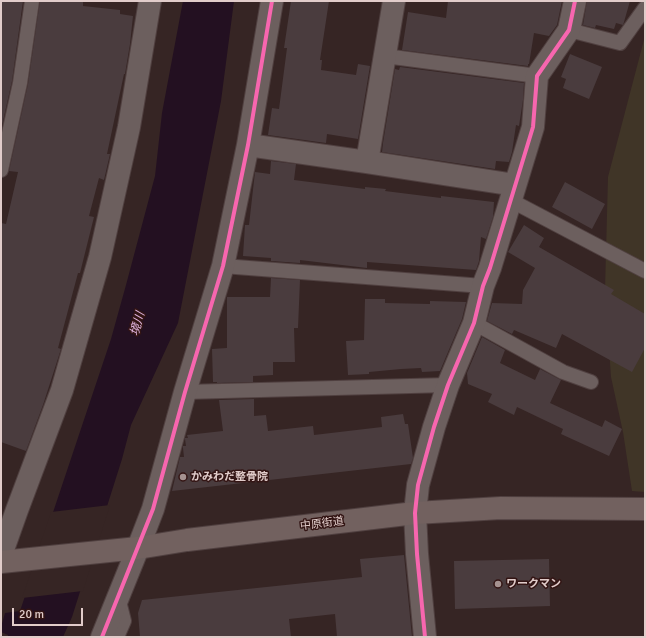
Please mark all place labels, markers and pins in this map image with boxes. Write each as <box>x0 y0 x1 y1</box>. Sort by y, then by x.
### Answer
place label: かみわだ整骨院 <box>191 470 268 484</box>
marker: かみわだ整骨院 <box>178 472 188 482</box>
place label: ワークマン <box>506 577 561 591</box>
marker: ワークマン <box>493 579 503 589</box>

